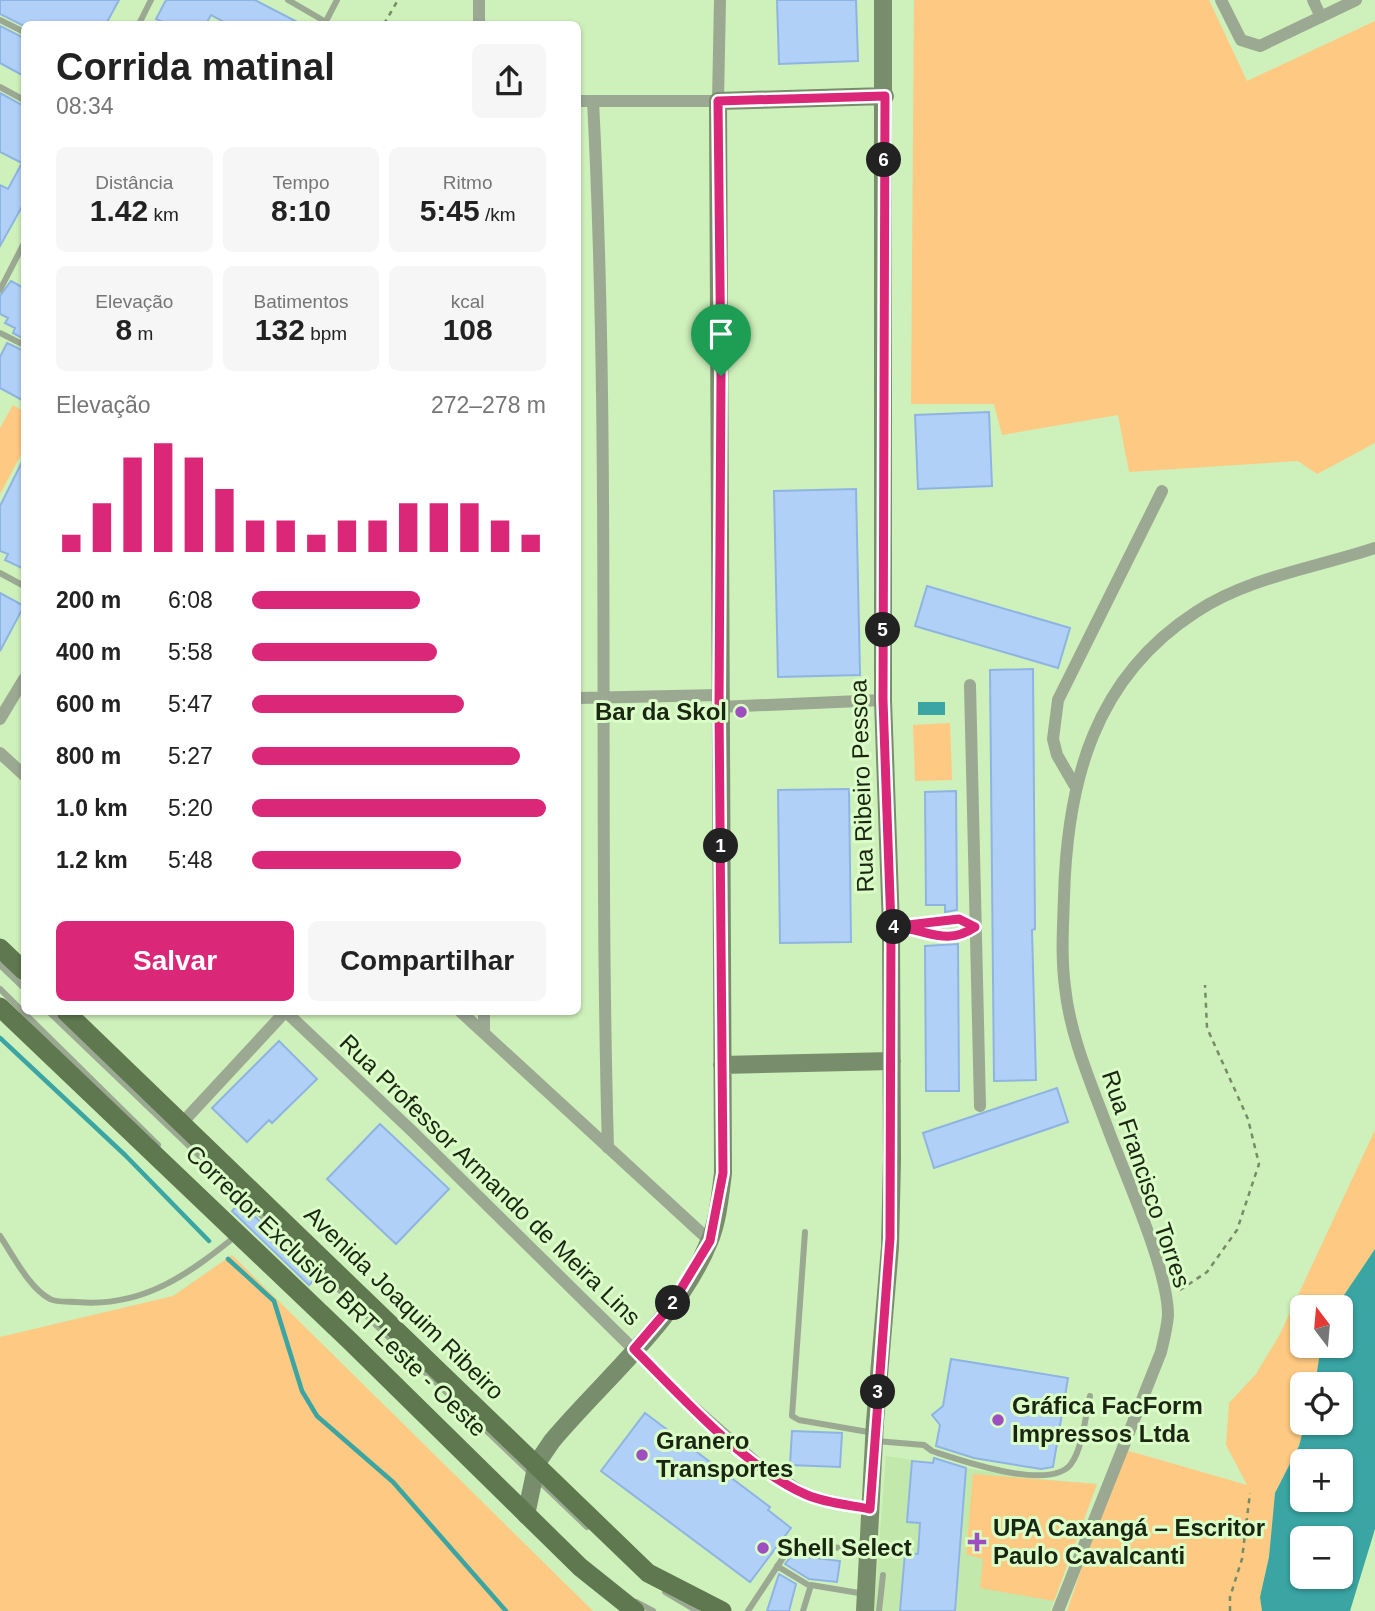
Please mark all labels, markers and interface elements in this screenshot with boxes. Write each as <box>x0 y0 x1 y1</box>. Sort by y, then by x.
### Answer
button: share <box>472 44 546 118</box>
text: Corrida matinal <box>56 46 335 88</box>
text: 08:34 <box>56 93 114 119</box>
pin: 6 <box>866 142 902 178</box>
text: 6 <box>878 149 889 170</box>
text: Distância <box>95 172 173 193</box>
text: Tempo <box>272 172 330 193</box>
text: Ritmo <box>443 172 492 193</box>
text: 1.42 <box>90 194 148 227</box>
text: 8:10 <box>271 194 331 227</box>
text: 5:45 <box>420 194 480 227</box>
text: km <box>148 204 179 225</box>
text: /km <box>480 204 516 225</box>
text: Elevação <box>95 291 173 312</box>
text: Batimentos <box>253 291 349 312</box>
text: kcal <box>451 291 485 312</box>
pin <box>691 304 751 376</box>
text: 8 <box>115 313 132 346</box>
text: 132 <box>255 313 305 346</box>
text: 108 <box>443 313 493 346</box>
icon: arrive <box>702 315 740 353</box>
text: m <box>132 323 153 344</box>
text: bpm <box>305 323 347 344</box>
text: Elevação <box>56 392 151 418</box>
text: 272–278 m <box>431 392 546 418</box>
text: 200 m <box>56 587 121 613</box>
text: 6:08 <box>168 587 213 613</box>
pin: 5 <box>866 612 900 648</box>
text: 5 <box>877 619 888 640</box>
text: 400 m <box>56 639 121 665</box>
text: 5:58 <box>168 639 213 665</box>
street label: Rua Ribeiro Pessoa <box>844 678 879 893</box>
text: 600 m <box>56 691 121 717</box>
text: 5:47 <box>168 691 213 717</box>
place label: Bar da Skol <box>595 698 727 725</box>
marker: Bar da Skol <box>733 704 749 720</box>
text: 800 m <box>56 743 121 769</box>
text: 5:27 <box>168 743 213 769</box>
text: 1.0 km <box>56 795 128 821</box>
text: 5:20 <box>168 795 213 821</box>
pin: 1 <box>704 828 738 864</box>
text: 1 <box>715 835 726 856</box>
text: 1.2 km <box>56 847 128 873</box>
text: 5:48 <box>168 847 213 873</box>
pin: 4 <box>876 909 912 944</box>
text: 4 <box>888 916 899 937</box>
button: Salvar <box>56 921 294 1001</box>
button: Compartilhar <box>308 921 546 1001</box>
street label: Rua Professor Armando de Meira Lins <box>335 1029 646 1331</box>
street label: Rua Francisco Torres <box>1097 1067 1196 1291</box>
street label: Corredor Exclusivo BRT Leste - Oeste <box>180 1139 492 1442</box>
street label: Avenida Joaquim Ribeiro <box>299 1200 510 1405</box>
pin: 2 <box>656 1286 690 1320</box>
text: 2 <box>667 1292 678 1313</box>
north arrow <box>1290 1295 1353 1358</box>
map controls <box>1290 1295 1353 1589</box>
button: locate <box>1290 1372 1353 1435</box>
pin: 3 <box>860 1374 896 1410</box>
text: 3 <box>872 1381 883 1402</box>
place label: Gráfica FacForm Impressos Ltda <box>1012 1392 1203 1447</box>
marker: Gráfica FacForm Impressos Ltda <box>990 1412 1006 1428</box>
place label: Granero Transportes <box>656 1427 793 1482</box>
marker: Granero Transportes <box>634 1447 650 1463</box>
button: + <box>1290 1449 1353 1512</box>
place label: UPA Caxangá – Escritor Paulo Cavalcanti <box>993 1514 1265 1569</box>
button: − <box>1290 1526 1353 1589</box>
marker: UPA Caxangá – Escritor Paulo Cavalcanti <box>967 1532 987 1552</box>
place label: Shell Select <box>777 1534 912 1561</box>
marker: Shell Select <box>755 1540 771 1556</box>

